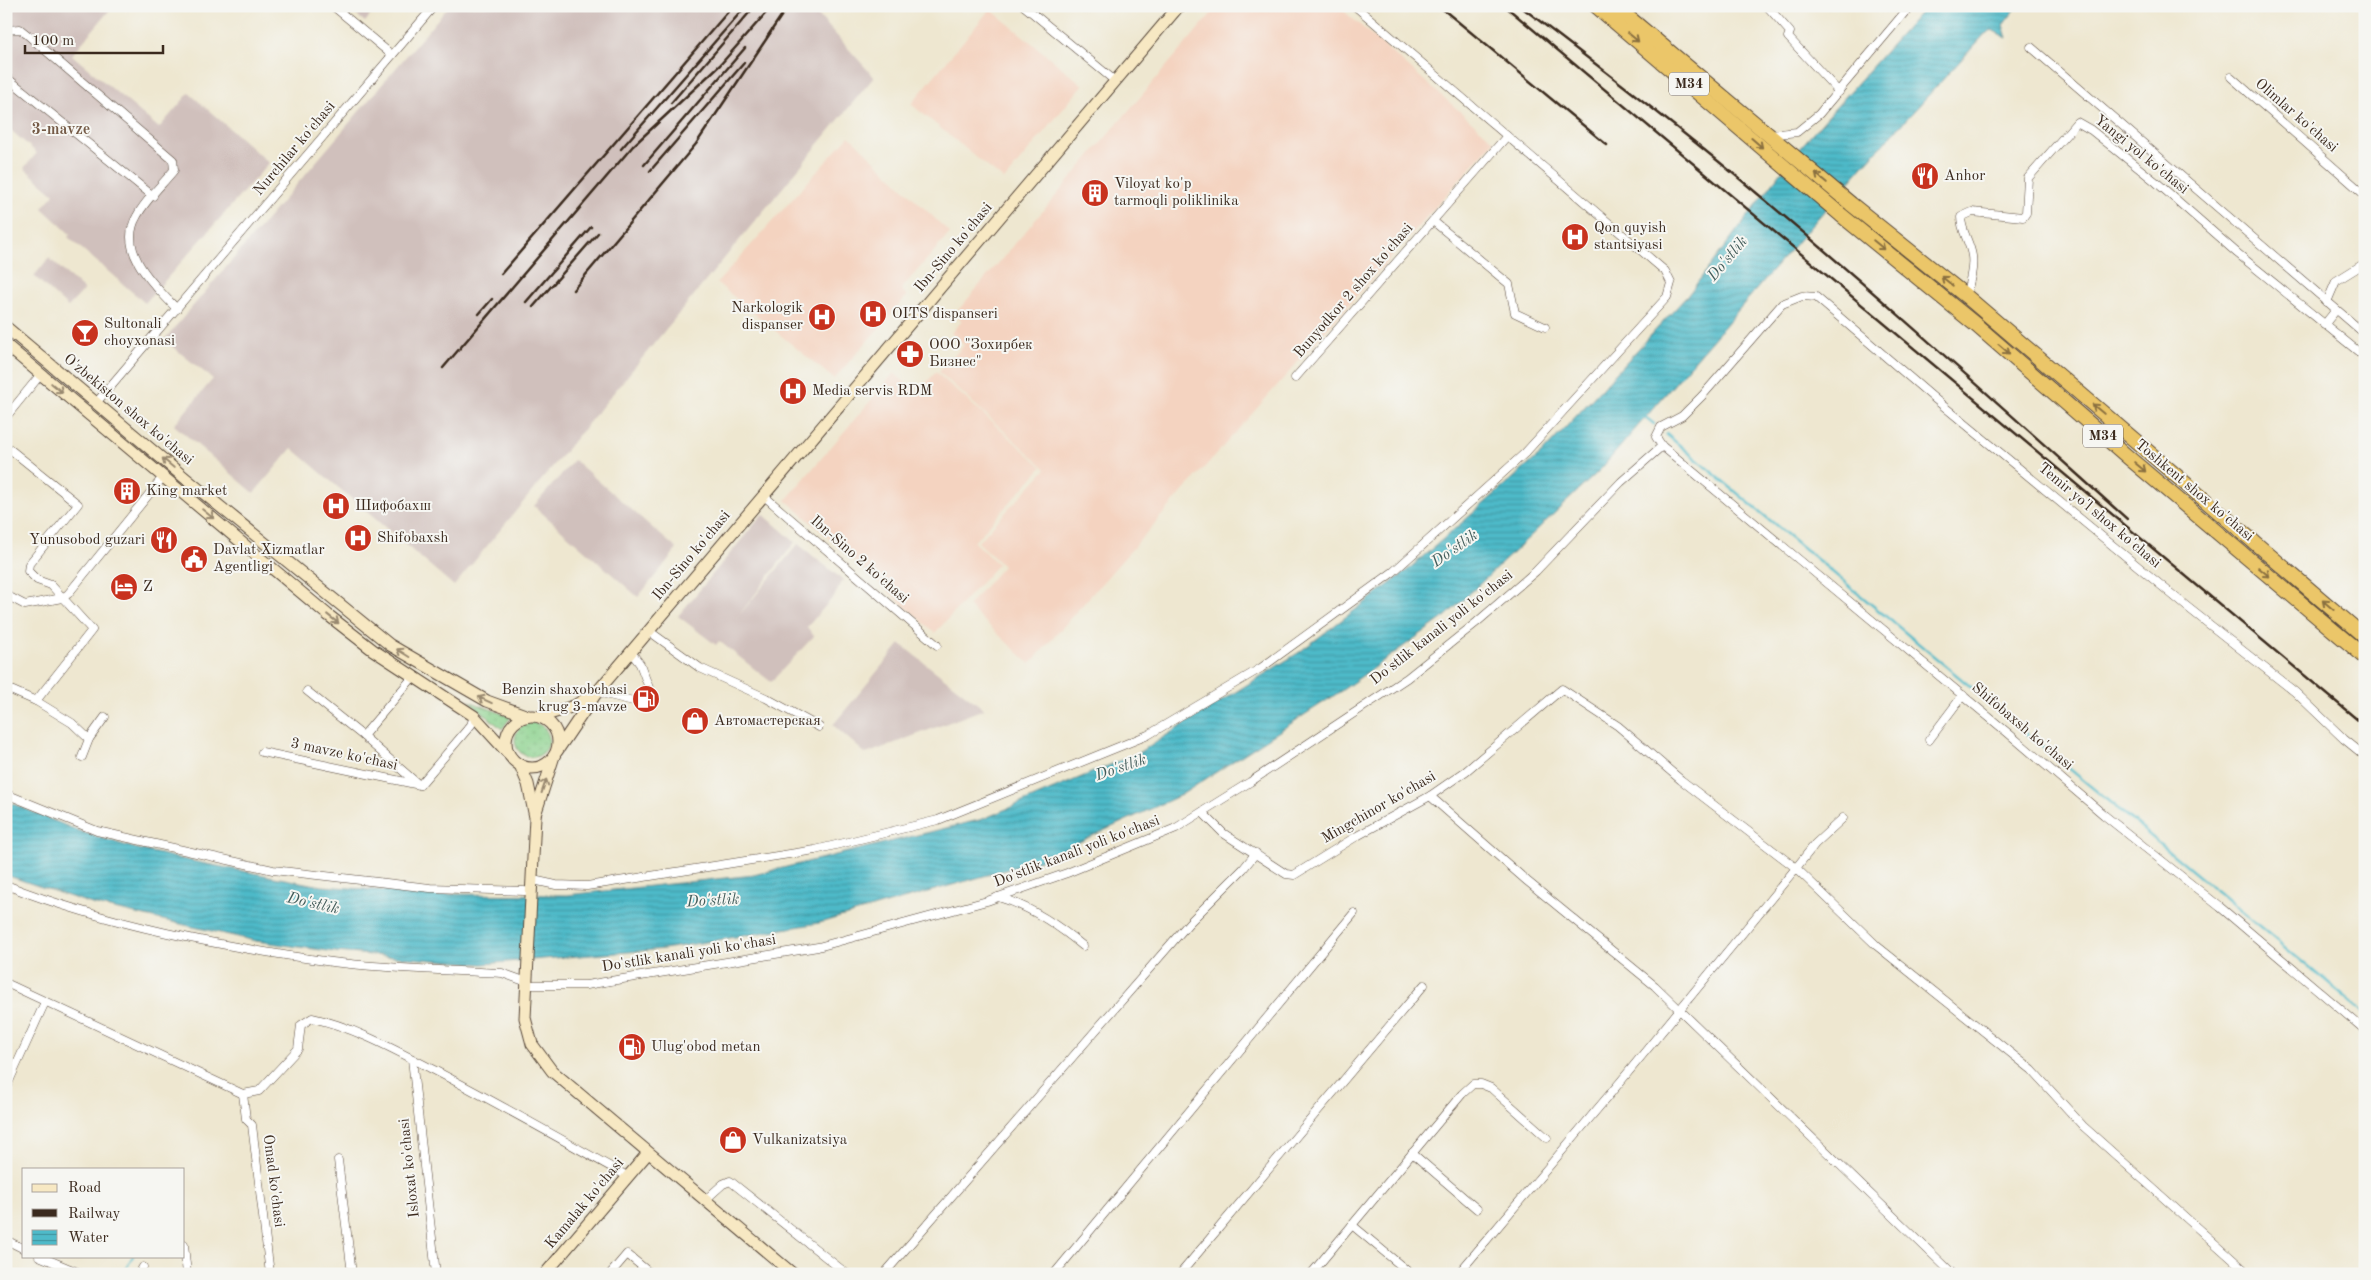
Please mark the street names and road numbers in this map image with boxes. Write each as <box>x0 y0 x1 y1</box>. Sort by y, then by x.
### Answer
road number: M34 <box>1669 72 1709 96</box>
street label: Olimlar ko'chasi <box>2252 76 2340 156</box>
street label: Nurchilar ko'chasi <box>251 99 339 199</box>
street label: Yangi yol ko'chasi <box>2091 113 2191 197</box>
street label: Ibn-Sino ko'chasi <box>912 200 996 296</box>
street label: Bunyodkor 2 shox ko'chasi <box>1292 221 1416 361</box>
street label: O'zbekiston shox ko'chasi <box>60 352 196 468</box>
road number: M34 <box>2083 424 2123 448</box>
street label: Toshkent shox ko'chasi <box>2132 437 2256 545</box>
street label: Temir yo'l shox ko'chasi <box>2035 461 2163 571</box>
street label: Ibn-Sino ko'chasi <box>650 508 734 604</box>
street label: Ibn-Sino 2 ko'chasi <box>807 513 911 607</box>
street label: Do'stlik kanali yoli ko'chasi <box>1368 568 1516 688</box>
street label: Shifobaxsh ko'chasi <box>1968 680 2076 774</box>
street label: 3 mavze ko'chasi <box>289 736 399 774</box>
street label: Mingchinor ko'chasi <box>1319 769 1439 847</box>
street label: Do'stlik kanali yoli ko'chasi <box>992 813 1162 891</box>
street label: Do'stlik kanali yoli ko'chasi <box>601 933 777 975</box>
street label: Isloxat ko'chasi <box>397 1118 423 1218</box>
street label: Omad ko'chasi <box>260 1134 286 1228</box>
street label: Kamalak ko'chasi <box>543 1156 627 1252</box>

